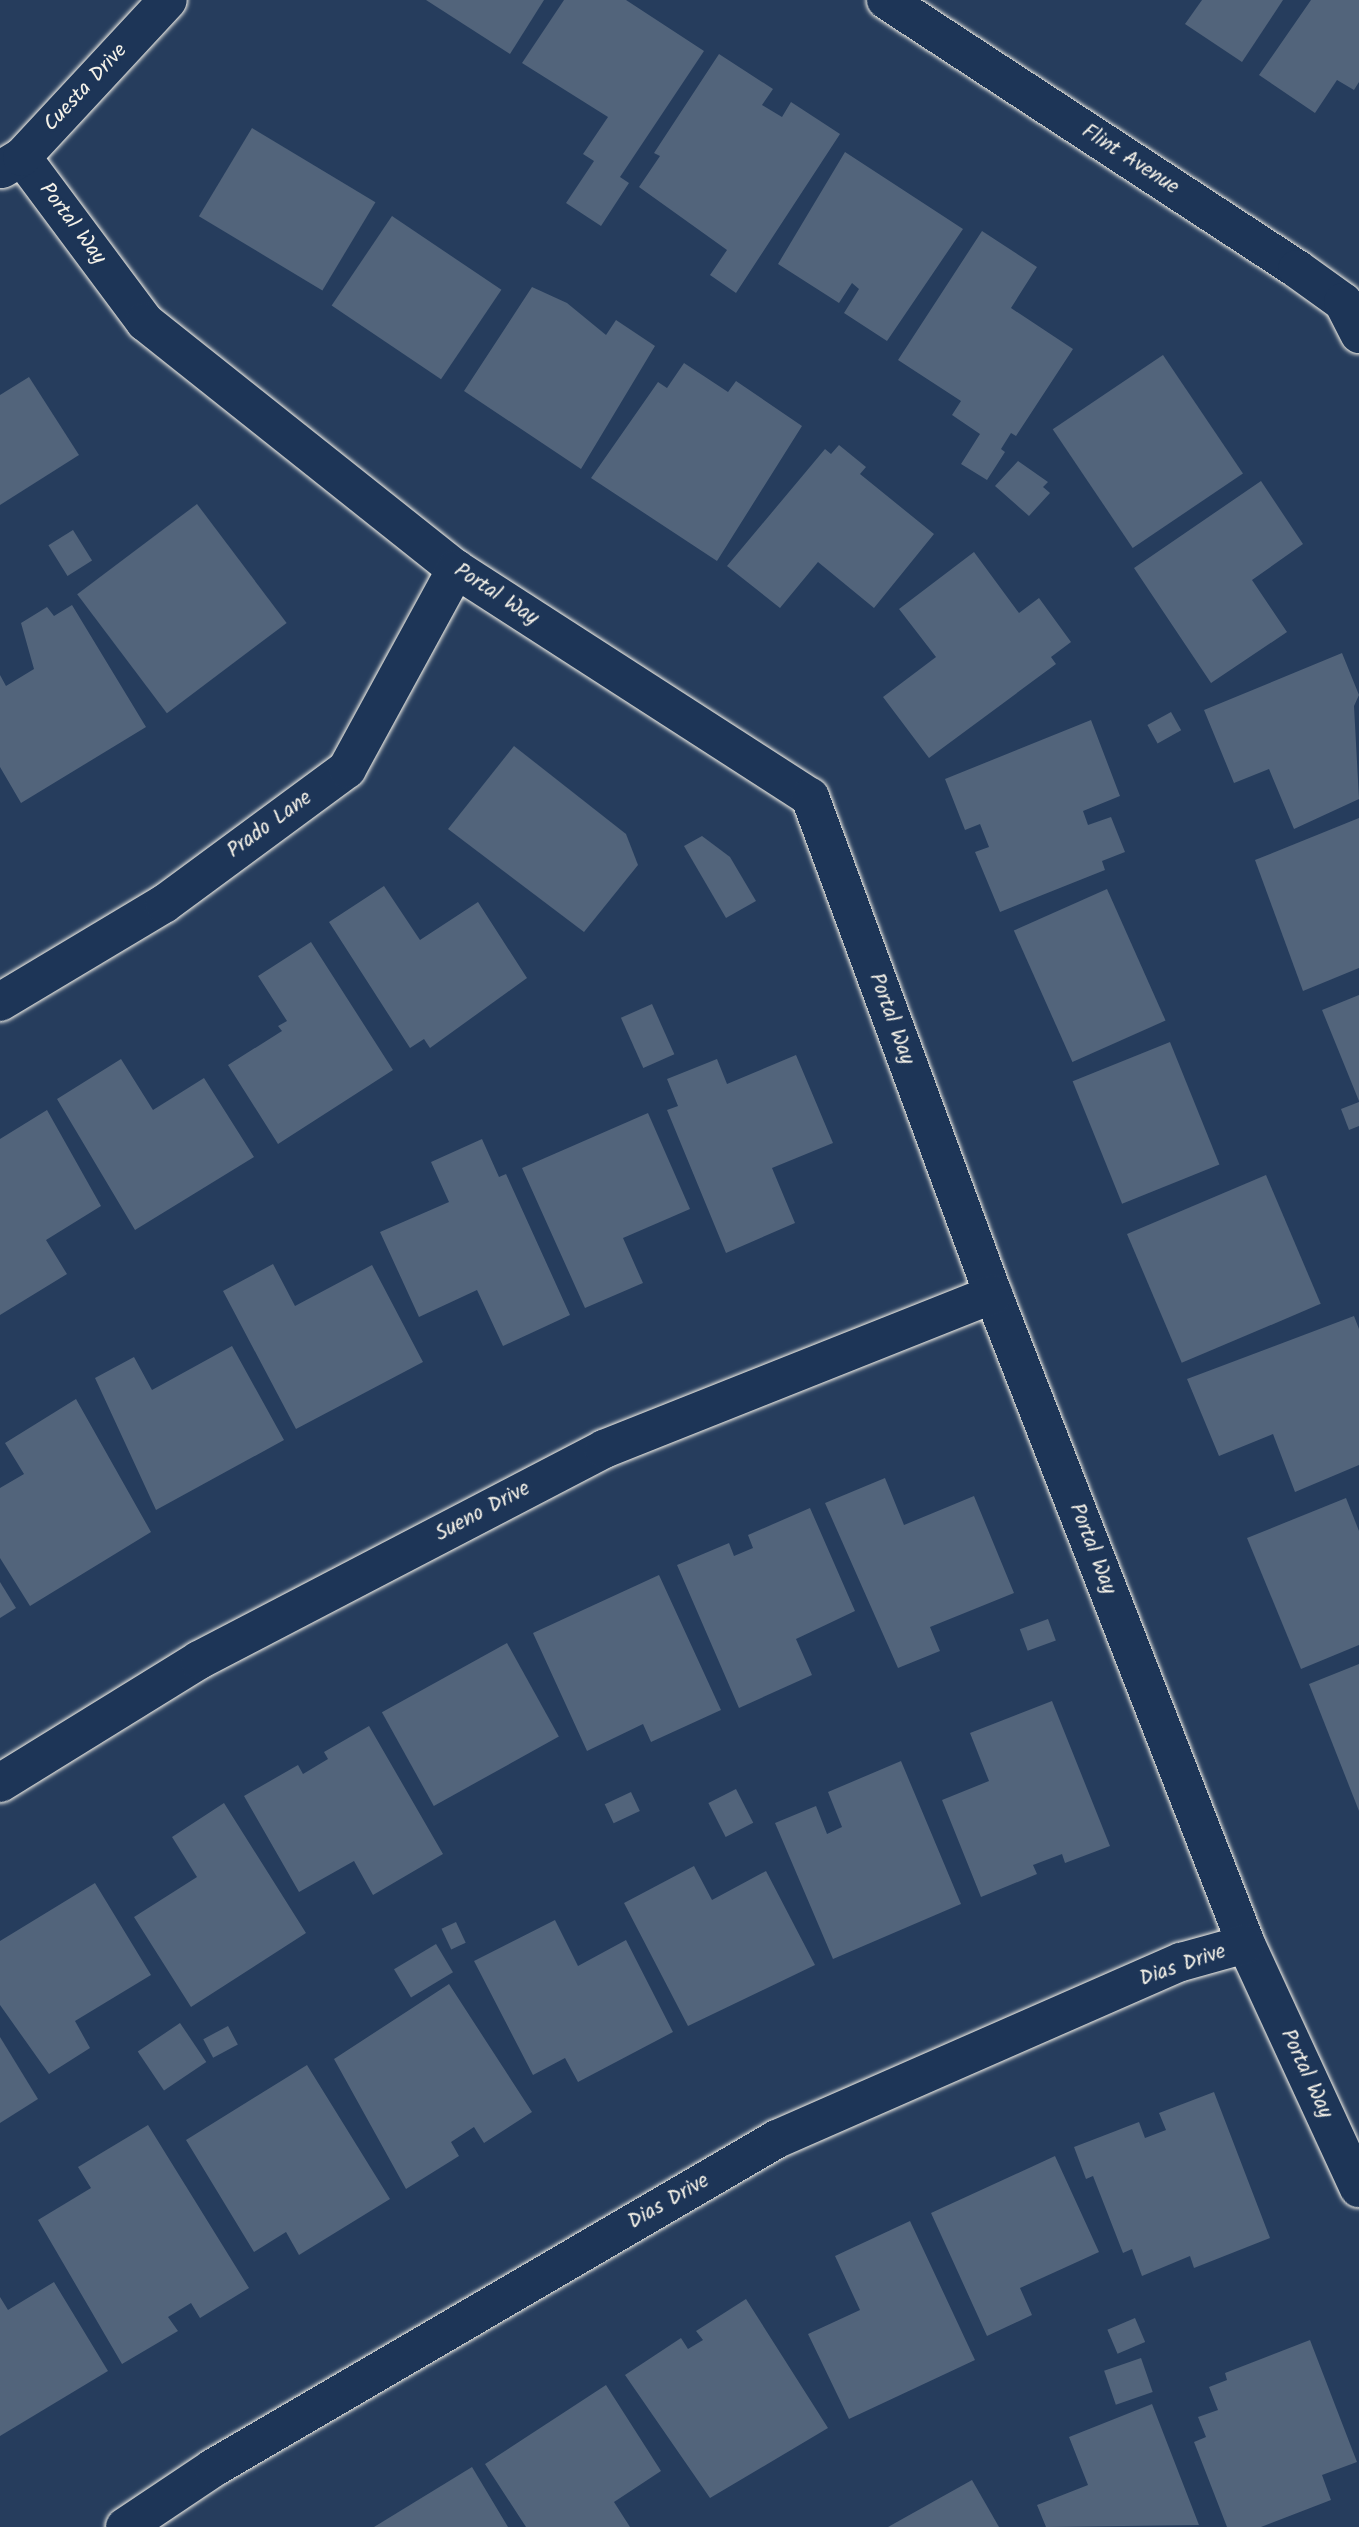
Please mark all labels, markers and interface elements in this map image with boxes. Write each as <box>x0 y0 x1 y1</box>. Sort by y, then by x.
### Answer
street label: Cuesta Drive <box>39 39 133 137</box>
street label: Flint Avenue <box>1077 119 1183 201</box>
street label: Portal Way <box>33 178 111 270</box>
street label: Portal Way <box>449 558 543 632</box>
street label: Prado Lane <box>223 786 317 864</box>
street label: Portal Way <box>863 970 919 1068</box>
street label: Sueno Drive <box>431 1477 535 1547</box>
street label: Portal Way <box>1063 1500 1121 1598</box>
street label: Dias Drive <box>1137 1940 1229 1992</box>
street label: Portal Way <box>1274 2025 1338 2123</box>
street label: Dias Drive <box>624 2169 714 2235</box>

